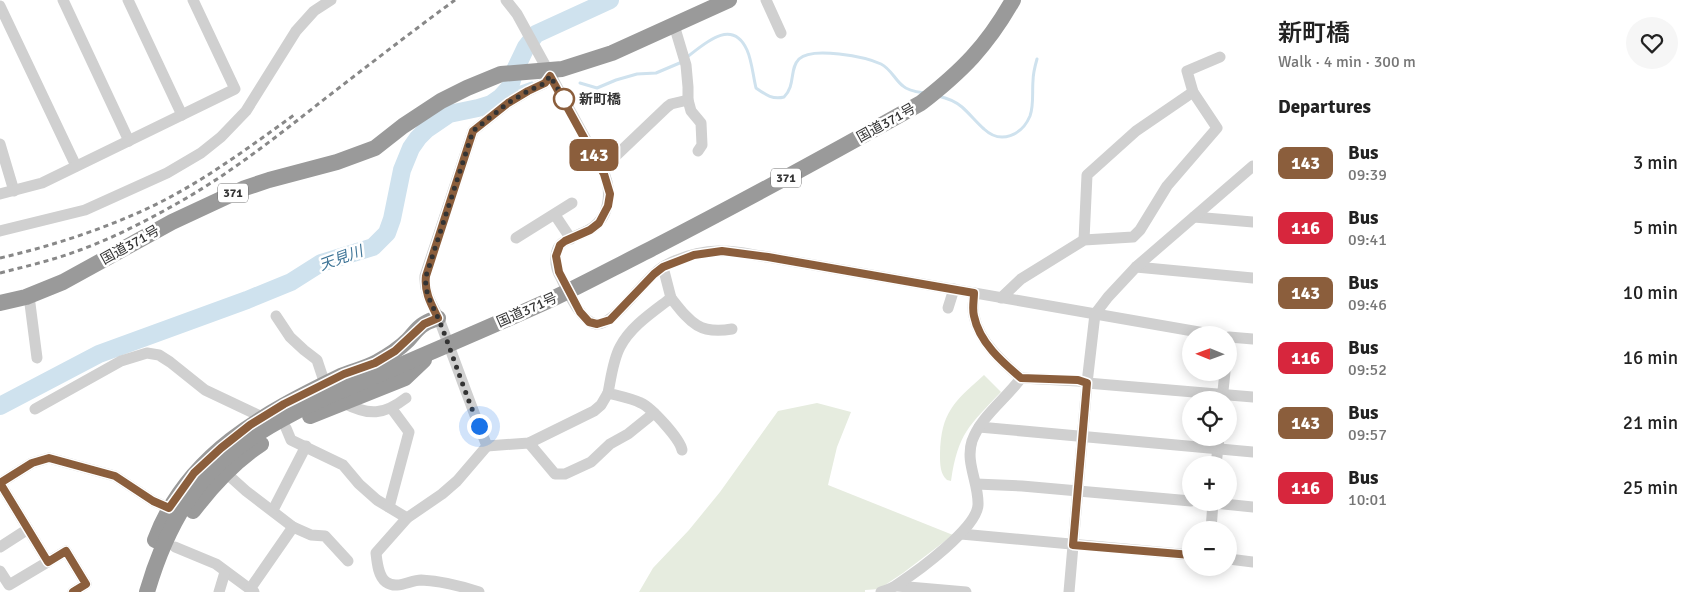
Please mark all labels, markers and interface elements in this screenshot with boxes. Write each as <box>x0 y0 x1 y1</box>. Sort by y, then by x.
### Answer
button: heart <box>1626 17 1678 69</box>
text: 新町橋 <box>1278 18 1350 48</box>
text: Walk · 4 min · 300 m <box>1278 52 1416 72</box>
marker: 新町橋 <box>553 88 575 110</box>
place label: 新町橋 <box>579 91 621 108</box>
text: Departures <box>1278 95 1371 119</box>
street label: 国道371号 <box>854 100 918 146</box>
line badge: 143 <box>565 139 623 171</box>
text: Bus <box>1348 141 1379 165</box>
text: 143 <box>579 144 609 166</box>
text: 3 min <box>1633 151 1678 175</box>
text: 143 <box>1291 152 1320 174</box>
text: 09:39 <box>1348 165 1387 185</box>
road number: 371 <box>771 168 801 188</box>
road number: 371 <box>218 184 248 202</box>
text: Bus <box>1348 206 1379 230</box>
text: 5 min <box>1633 216 1678 240</box>
text: 116 <box>1291 217 1320 239</box>
street label: 国道371号 <box>98 222 162 268</box>
text: 09:41 <box>1348 230 1387 250</box>
water label: 天見川 <box>317 241 367 274</box>
text: Bus <box>1348 271 1379 295</box>
text: 10 min <box>1623 281 1678 305</box>
text: 143 <box>1291 282 1320 304</box>
street label: 国道371号 <box>494 289 560 331</box>
text: 09:46 <box>1348 295 1387 315</box>
north arrow <box>1182 326 1238 381</box>
map controls <box>1182 326 1237 576</box>
text: Bus <box>1348 336 1379 360</box>
text: 16 min <box>1623 346 1678 370</box>
text: 116 <box>1291 347 1320 369</box>
text: 09:52 <box>1348 360 1387 380</box>
button: locate <box>1182 391 1237 446</box>
text: Bus <box>1348 401 1379 425</box>
text: 21 min <box>1623 411 1678 435</box>
text: 143 <box>1291 412 1320 434</box>
your location <box>467 414 492 439</box>
text: 09:57 <box>1348 425 1387 445</box>
button: + <box>1182 456 1237 511</box>
text: Bus <box>1348 466 1379 490</box>
text: 25 min <box>1623 476 1678 500</box>
text: 116 <box>1291 477 1320 499</box>
text: 10:01 <box>1348 490 1387 510</box>
button: − <box>1182 521 1237 576</box>

